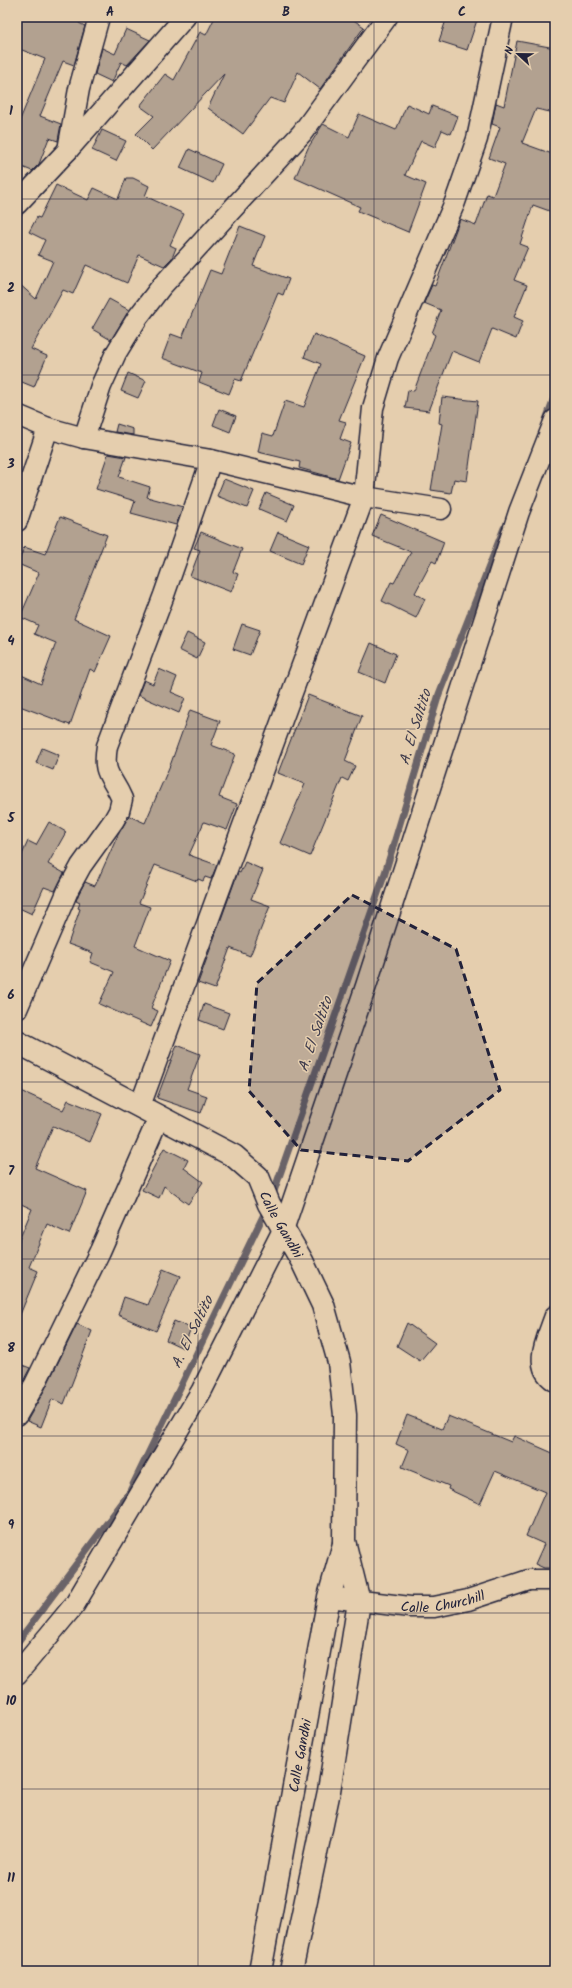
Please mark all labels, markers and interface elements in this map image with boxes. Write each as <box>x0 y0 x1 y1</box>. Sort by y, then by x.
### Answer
text: A <box>106 2 114 23</box>
text: B <box>282 2 290 23</box>
text: C <box>458 2 466 23</box>
north arrow <box>498 34 538 74</box>
text: N <box>500 44 519 57</box>
text: 1 <box>9 101 13 122</box>
text: 2 <box>7 278 15 299</box>
text: 3 <box>6 454 15 475</box>
text: 4 <box>7 631 15 652</box>
water label: A. El Saltito <box>393 685 439 768</box>
text: 5 <box>7 808 16 829</box>
text: 6 <box>7 985 15 1006</box>
water label: A. El Saltito <box>292 992 340 1075</box>
text: 7 <box>8 1161 15 1182</box>
street label: Calle Gandhi <box>253 1188 309 1263</box>
water label: A. El Saltito <box>165 1291 221 1373</box>
text: 8 <box>7 1338 15 1359</box>
text: 9 <box>8 1515 15 1536</box>
street label: Calle Churchill <box>399 1585 489 1619</box>
text: 10 <box>6 1691 17 1712</box>
street label: Calle Gandhi <box>283 1717 318 1794</box>
text: 11 <box>7 1868 15 1889</box>

